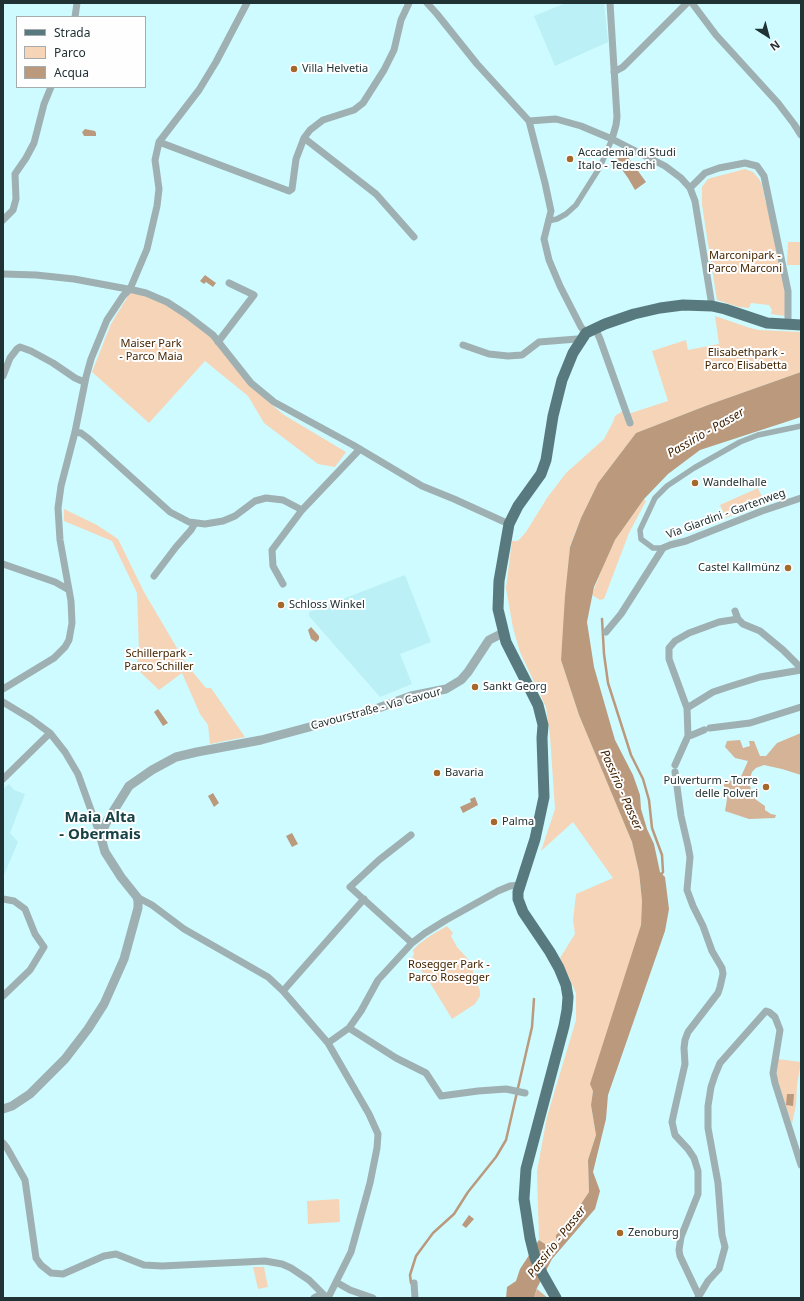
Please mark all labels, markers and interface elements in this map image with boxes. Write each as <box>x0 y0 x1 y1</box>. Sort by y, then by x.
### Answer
legend <box>16 16 146 88</box>
north arrow <box>748 16 788 56</box>
text: Strada <box>54 24 90 41</box>
text: N <box>767 37 783 55</box>
text: Parco <box>54 44 86 61</box>
place label: Villa Helvetia <box>302 62 368 76</box>
text: Acqua <box>54 64 89 81</box>
marker: Villa Helvetia <box>289 64 299 74</box>
place label: Accademia di Studi Italo - Tedeschi <box>578 146 676 172</box>
marker: Accademia di Studi Italo - Tedeschi <box>565 154 575 164</box>
park label: Marconipark - Parco Marconi <box>708 249 782 275</box>
park label: Maiser Park - Parco Maia <box>119 337 183 363</box>
park label: Elisabethpark - Parco Elisabetta <box>705 346 787 372</box>
water label: Passirio - Passer <box>665 405 747 461</box>
place label: Wandelhalle <box>703 476 767 490</box>
marker: Wandelhalle <box>690 478 700 488</box>
street label: Via Giardini - Gartenweg <box>665 486 787 542</box>
place label: Castel Kallmünz <box>698 561 780 575</box>
marker: Castel Kallmünz <box>783 563 793 573</box>
place label: Schloss Winkel <box>289 598 365 612</box>
marker: Schloss Winkel <box>276 600 286 610</box>
park label: Schillerpark - Parco Schiller <box>124 647 194 673</box>
place label: Sankt Georg <box>483 680 547 694</box>
marker: Sankt Georg <box>470 682 480 692</box>
street label: Cavourstraße - Via Cavour <box>310 685 442 733</box>
water label: Passirio - Passer <box>597 748 645 832</box>
place label: Bavaria <box>445 766 484 780</box>
marker: Bavaria <box>432 768 442 778</box>
place label: Pulverturm - Torre delle Polveri <box>663 774 758 800</box>
marker: Pulverturm - Torre delle Polveri <box>761 782 771 792</box>
district label: Maia Alta - Obermais <box>59 809 141 844</box>
place label: Palma <box>502 815 534 829</box>
marker: Palma <box>489 817 499 827</box>
park label: Rosegger Park - Parco Rosegger <box>408 958 490 984</box>
water label: Passirio - Passer <box>525 1204 589 1280</box>
place label: Zenoburg <box>628 1226 679 1240</box>
marker: Zenoburg <box>615 1228 625 1238</box>

